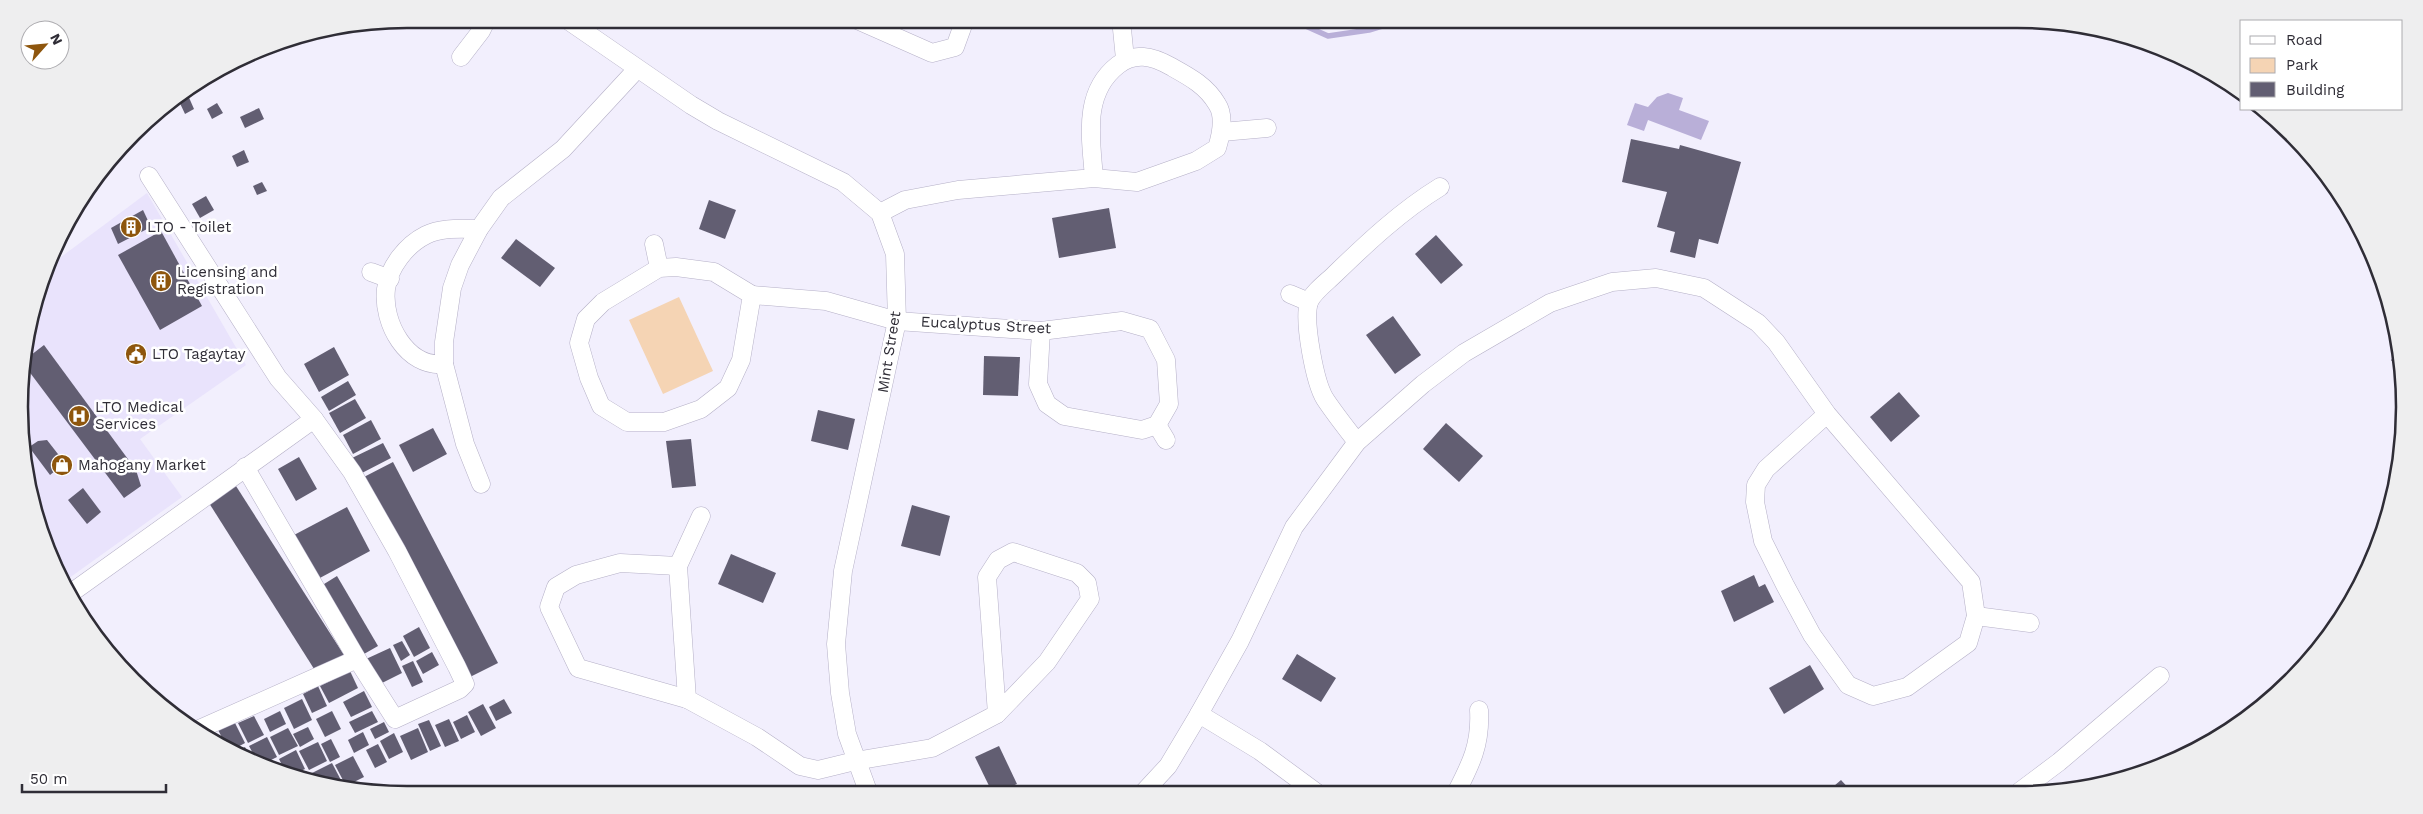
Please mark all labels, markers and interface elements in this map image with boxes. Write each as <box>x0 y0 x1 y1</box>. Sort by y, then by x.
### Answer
north arrow <box>20 20 70 70</box>
legend <box>2240 20 2403 110</box>
text: N <box>47 31 66 47</box>
text: Road <box>2286 31 2323 49</box>
text: Park <box>2286 56 2319 74</box>
text: Building <box>2286 81 2344 99</box>
building icon: LTO - Toilet <box>119 215 143 239</box>
place label: LTO - Toilet <box>147 218 232 236</box>
place label: Licensing and Registration <box>177 263 278 298</box>
building icon: Licensing and Registration <box>149 269 173 293</box>
street label: Mint Street <box>874 309 904 394</box>
street label: Eucalyptus Street <box>920 313 1052 337</box>
public building icon: LTO Tagaytay <box>124 342 148 366</box>
place label: LTO Tagaytay <box>152 345 246 363</box>
place label: LTO Medical Services <box>95 398 184 433</box>
hospital icon: LTO Medical Services <box>67 404 91 428</box>
shop icon: Mahogany Market <box>50 453 74 477</box>
place label: Mahogany Market <box>78 456 207 474</box>
scale bar <box>22 762 166 794</box>
text: 50 m <box>30 770 67 788</box>

